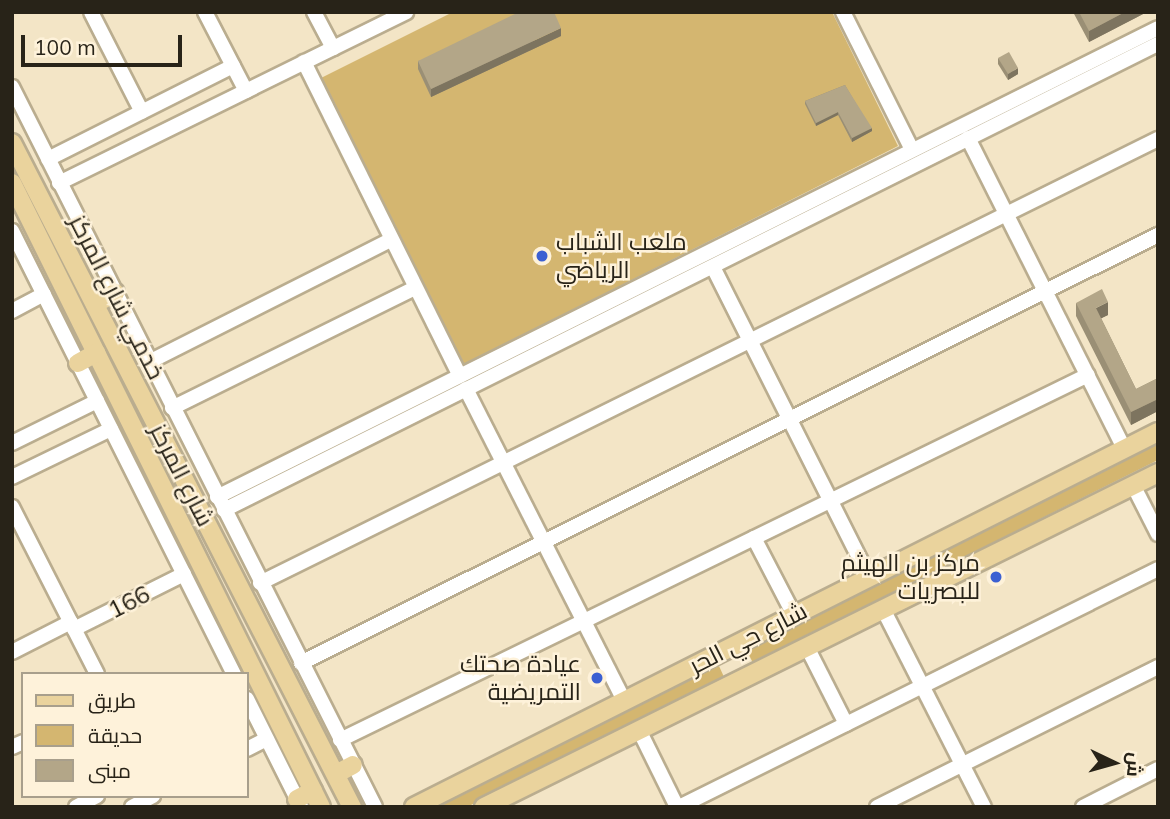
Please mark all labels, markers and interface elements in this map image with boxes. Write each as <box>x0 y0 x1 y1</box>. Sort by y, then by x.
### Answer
scale bar <box>24 21 186 65</box>
text: 100 m <box>34 34 96 60</box>
street label: خدمي شارع المركز <box>63 210 171 384</box>
place label: ملعب الشباب الرياضي <box>556 228 687 284</box>
marker: ملعب الشباب الرياضي <box>534 248 550 264</box>
street label: شارع المركز <box>144 419 220 531</box>
place label: مركز بن الهيثم للبصريات <box>841 549 980 605</box>
marker: مركز بن الهيثم للبصريات <box>986 567 1006 587</box>
street label: 166 <box>103 579 155 625</box>
street label: شارع حي الحر <box>684 596 812 680</box>
place label: عيادة صحتك التمريضية <box>460 650 581 706</box>
marker: عيادة صحتك التمريضية <box>587 668 607 688</box>
legend <box>21 672 248 798</box>
text: طريق <box>88 687 136 713</box>
text: حديقة <box>88 722 142 748</box>
north arrow <box>1079 728 1149 798</box>
text: ش <box>1122 752 1148 778</box>
text: مبنى <box>88 757 131 783</box>

